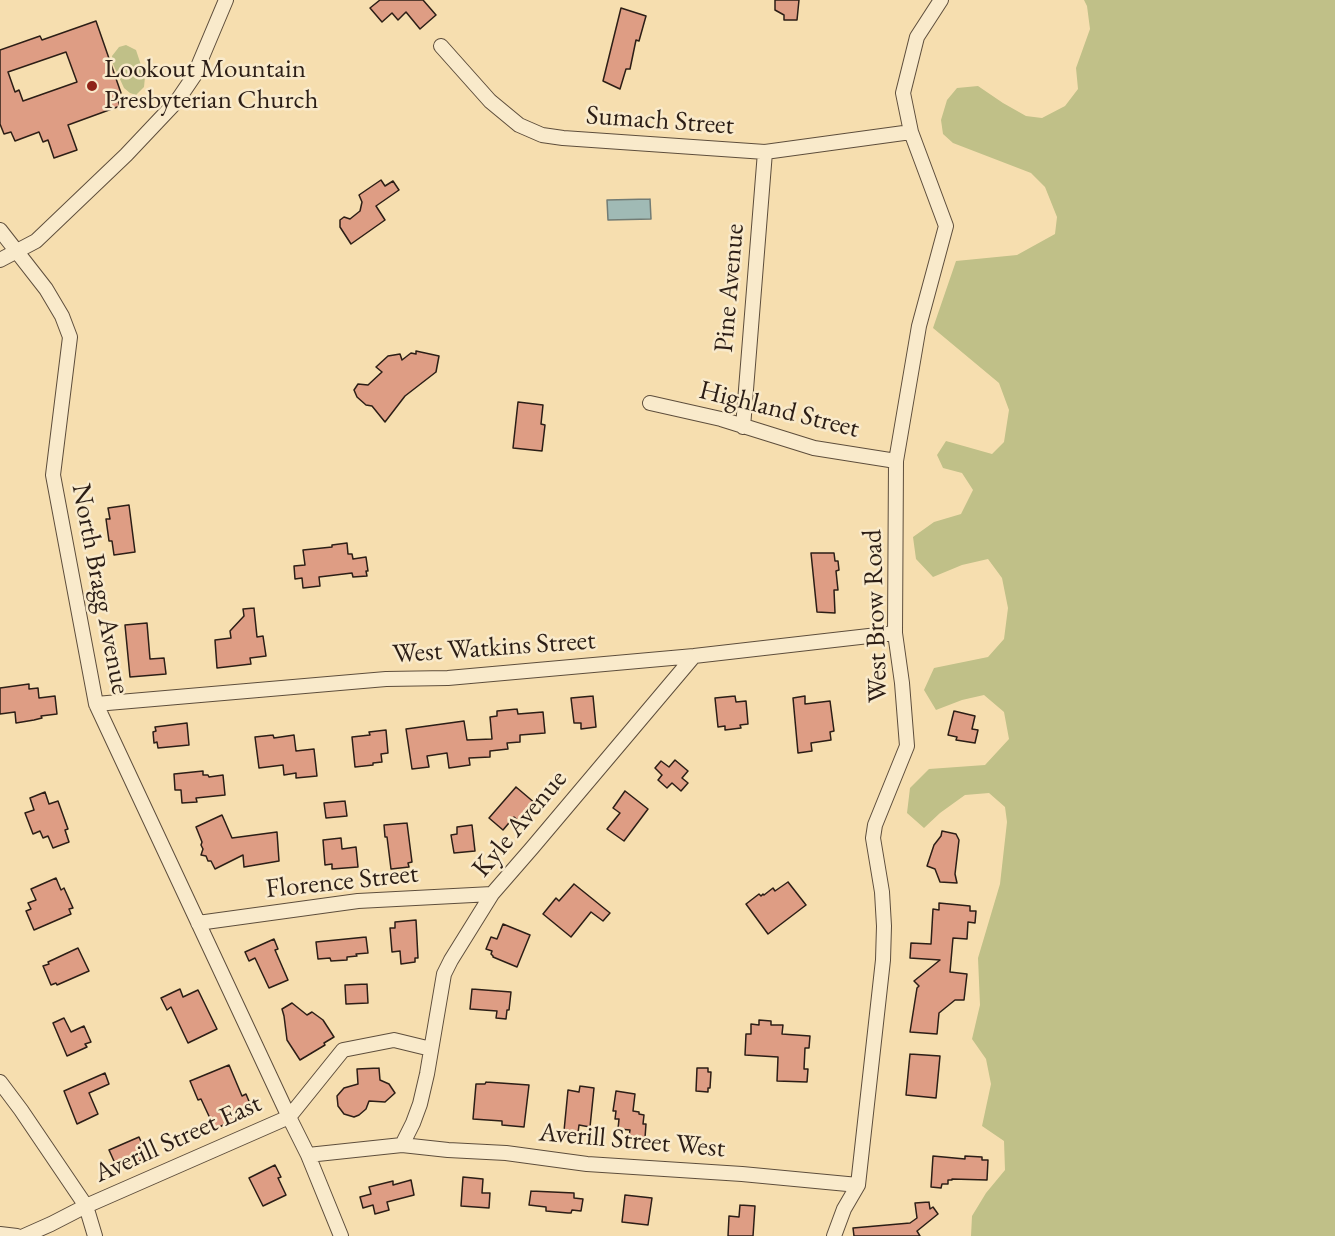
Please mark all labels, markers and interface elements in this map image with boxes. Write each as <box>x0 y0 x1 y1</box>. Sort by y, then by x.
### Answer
place label: Lookout Mountain Presbyterian Church <box>104 54 319 117</box>
marker: Lookout Mountain Presbyterian Church <box>85 79 99 93</box>
street label: Sumach Street <box>585 100 735 142</box>
street label: Pine Avenue <box>708 222 752 354</box>
street label: Highland Street <box>696 374 862 446</box>
street label: North Bragg Avenue <box>64 481 136 697</box>
street label: West Brow Road <box>857 529 895 703</box>
street label: West Watkins Street <box>391 625 597 671</box>
street label: Kyle Avenue <box>466 764 574 884</box>
street label: Florence Street <box>264 858 420 906</box>
street label: Averill Street East <box>89 1088 267 1190</box>
street label: Averill Street West <box>537 1117 727 1165</box>

